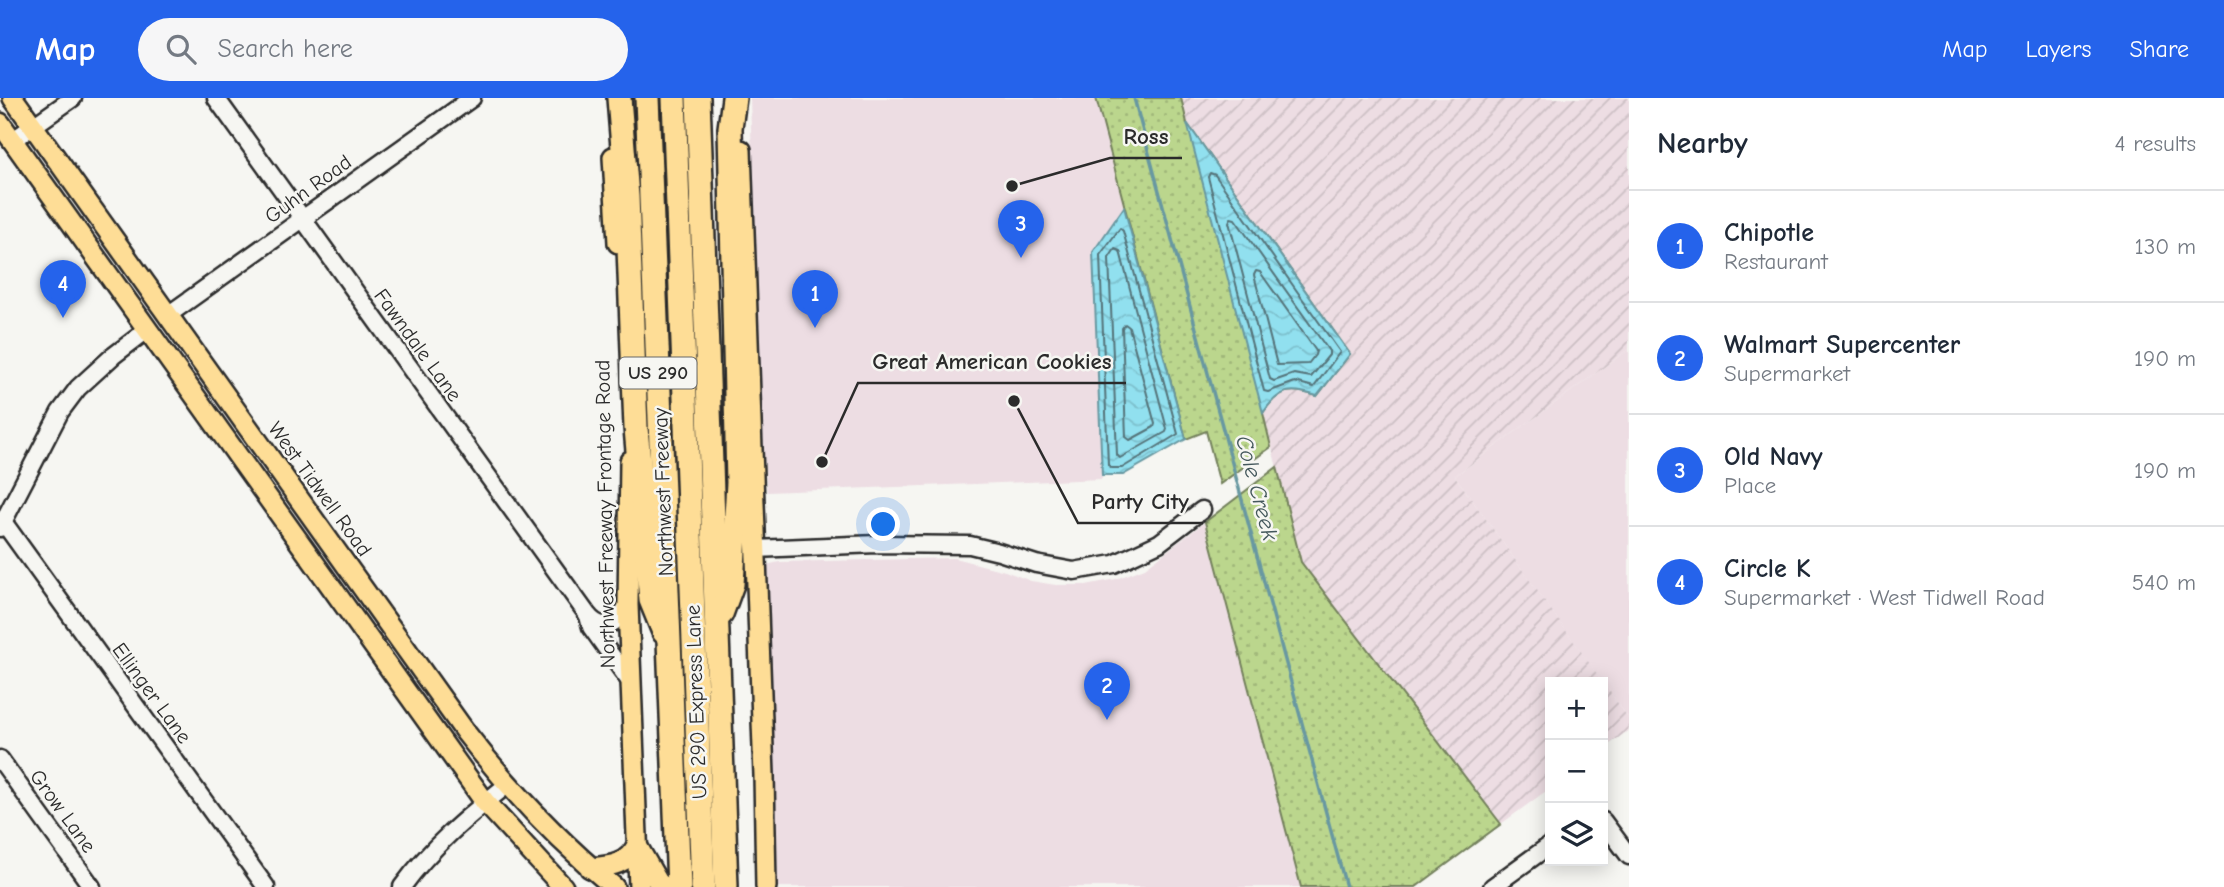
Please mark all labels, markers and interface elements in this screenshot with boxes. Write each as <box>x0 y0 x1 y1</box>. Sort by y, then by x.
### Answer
search box <box>138 18 628 81</box>
text: Map <box>35 30 96 68</box>
icon: search <box>162 30 200 68</box>
text: Search here <box>218 34 353 64</box>
text: Map <box>1942 35 1988 63</box>
text: Layers <box>2026 35 2091 63</box>
text: Share <box>2129 35 2189 63</box>
callout: Ross <box>1110 114 1182 158</box>
text: Ross <box>1124 123 1169 150</box>
text: Nearby <box>1657 126 1748 161</box>
text: 4 results <box>2114 130 2196 157</box>
street label: Guhn Road <box>260 150 356 228</box>
pin: 3 <box>998 200 1044 258</box>
text: Chipotle <box>1724 218 1814 248</box>
text: 1 <box>1675 233 1685 260</box>
text: 130 m <box>2135 233 2196 260</box>
text: Restaurant <box>1724 248 1828 275</box>
pin: 4 <box>40 260 86 318</box>
pin: 1 <box>792 270 838 328</box>
street label: Fawndale Lane <box>369 284 467 406</box>
text: Walmart Supercenter <box>1724 330 1960 360</box>
callout: Great American Cookies <box>858 339 1126 383</box>
text: 2 <box>1674 345 1686 372</box>
text: 190 m <box>2134 345 2196 372</box>
text: Great American Cookies <box>872 348 1112 375</box>
road number: US 290 <box>620 358 696 388</box>
street label: Northwest Freeway Frontage Road <box>590 360 620 668</box>
text: Supermarket <box>1724 360 1850 387</box>
street label: Northwest Freeway <box>648 407 678 577</box>
street label: West Tidwell Road <box>263 417 377 561</box>
water label: Cole Creek <box>1230 433 1284 544</box>
text: Old Navy <box>1724 442 1823 472</box>
text: 3 <box>1674 457 1686 484</box>
text: 190 m <box>2134 457 2196 484</box>
text: Place <box>1724 472 1776 499</box>
callout: Party City <box>1078 479 1203 523</box>
text: Party City <box>1091 488 1189 515</box>
your location <box>866 507 900 541</box>
text: Circle K <box>1724 554 1811 584</box>
text: 4 <box>1675 569 1685 596</box>
text: 540 m <box>2132 569 2196 596</box>
text: Supermarket · West Tidwell Road <box>1724 584 2045 611</box>
street label: US 290 Express Lane <box>681 604 711 800</box>
street label: Ellinger Lane <box>108 638 196 748</box>
pin: 2 <box>1084 662 1130 720</box>
map controls <box>1545 677 1608 866</box>
button: + <box>1545 677 1608 740</box>
button: − <box>1545 740 1608 803</box>
street label: Grow Lane <box>25 765 101 857</box>
button: layers <box>1545 803 1608 866</box>

